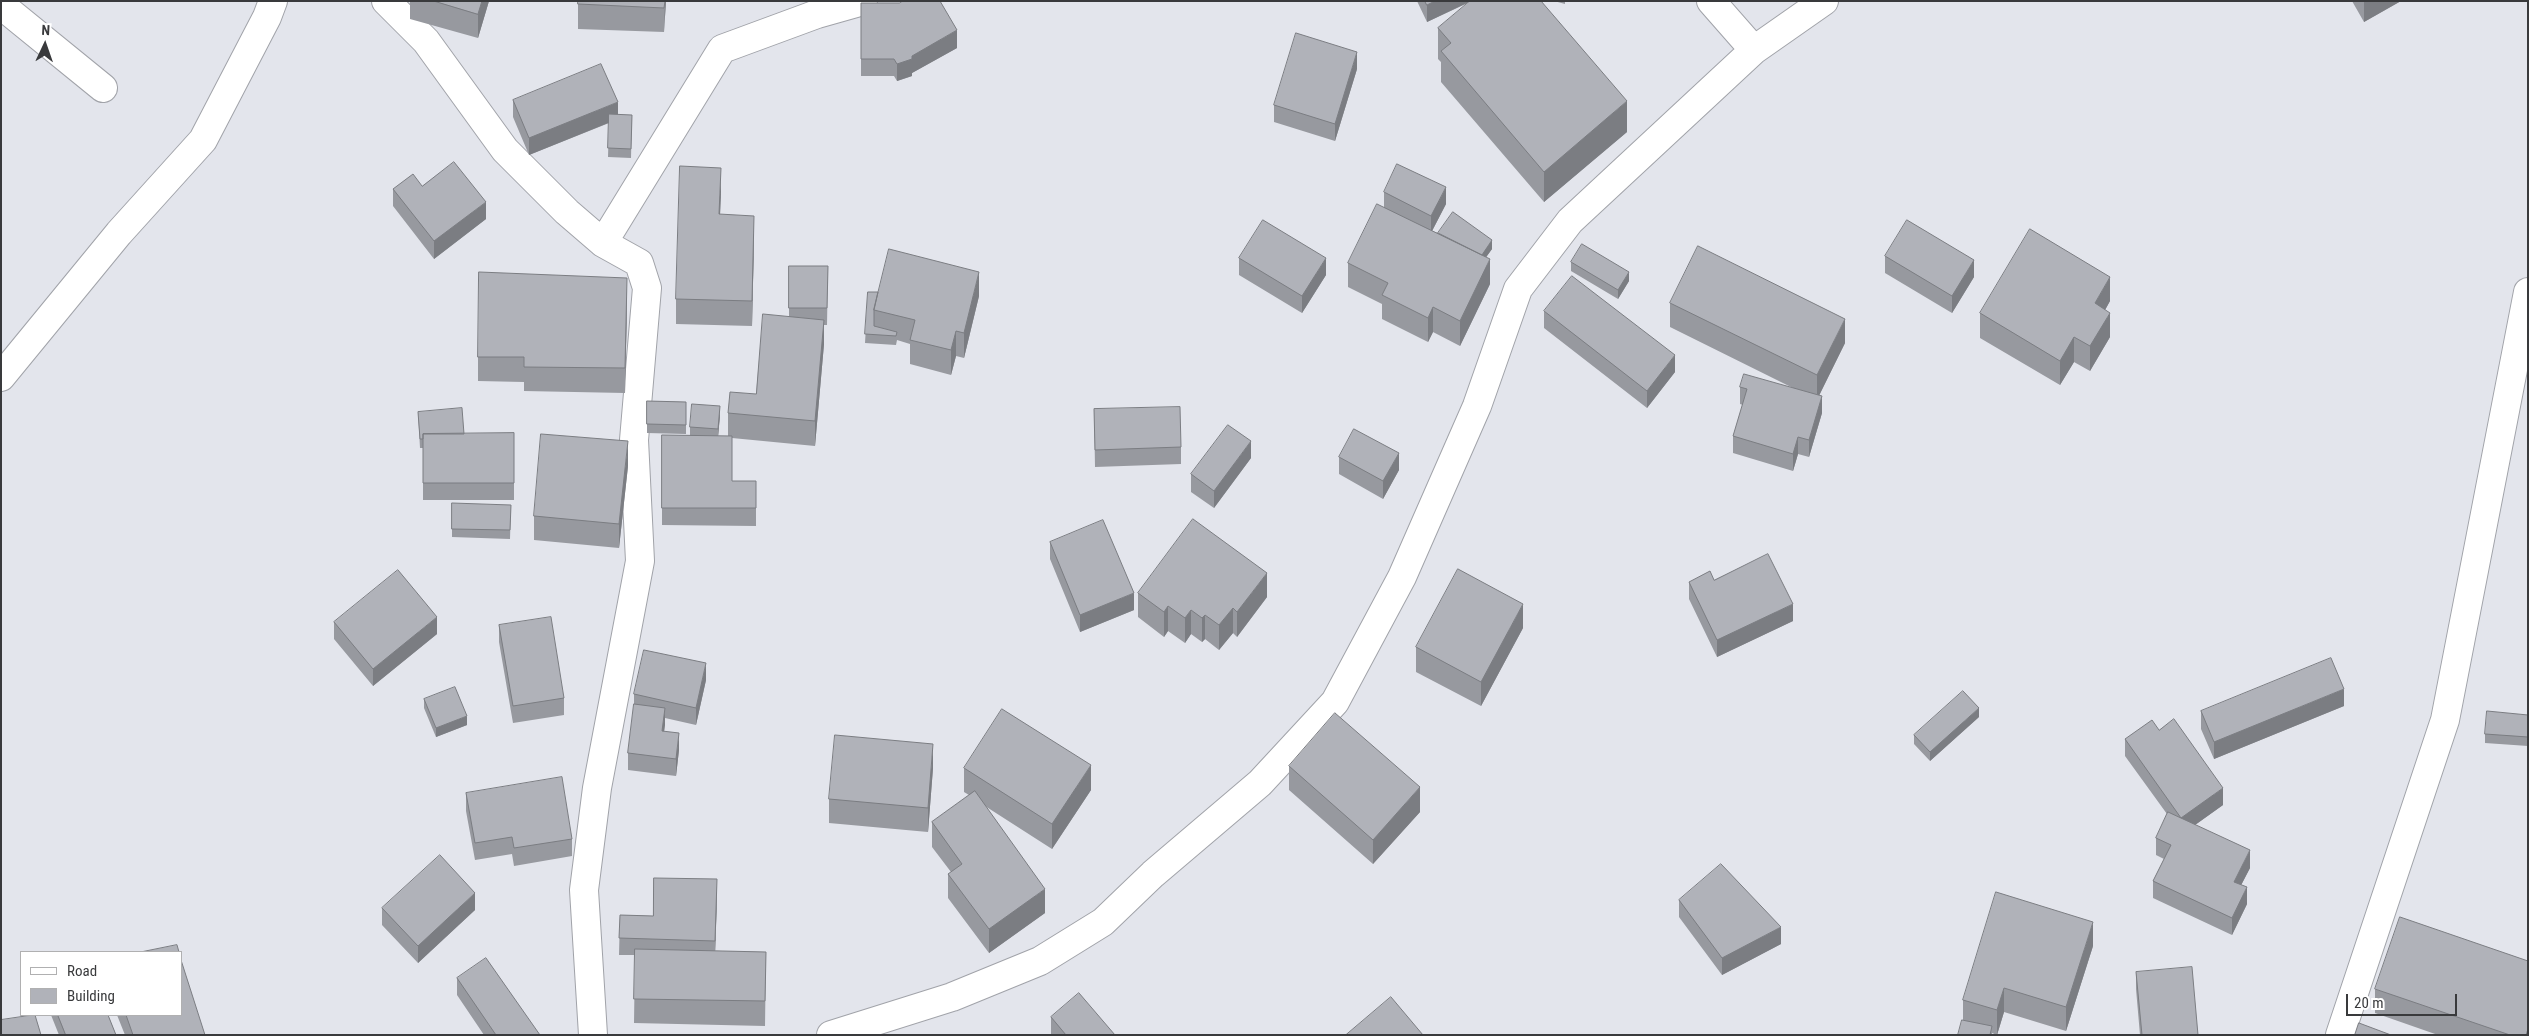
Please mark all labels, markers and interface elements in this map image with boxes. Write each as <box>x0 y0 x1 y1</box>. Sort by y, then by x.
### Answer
north arrow <box>20 20 70 70</box>
text: N <box>41 22 50 38</box>
legend <box>20 951 182 1016</box>
text: Road <box>67 962 97 980</box>
scale bar <box>2349 984 2460 1016</box>
text: Building <box>67 987 115 1005</box>
text: 20 m <box>2354 994 2384 1012</box>

